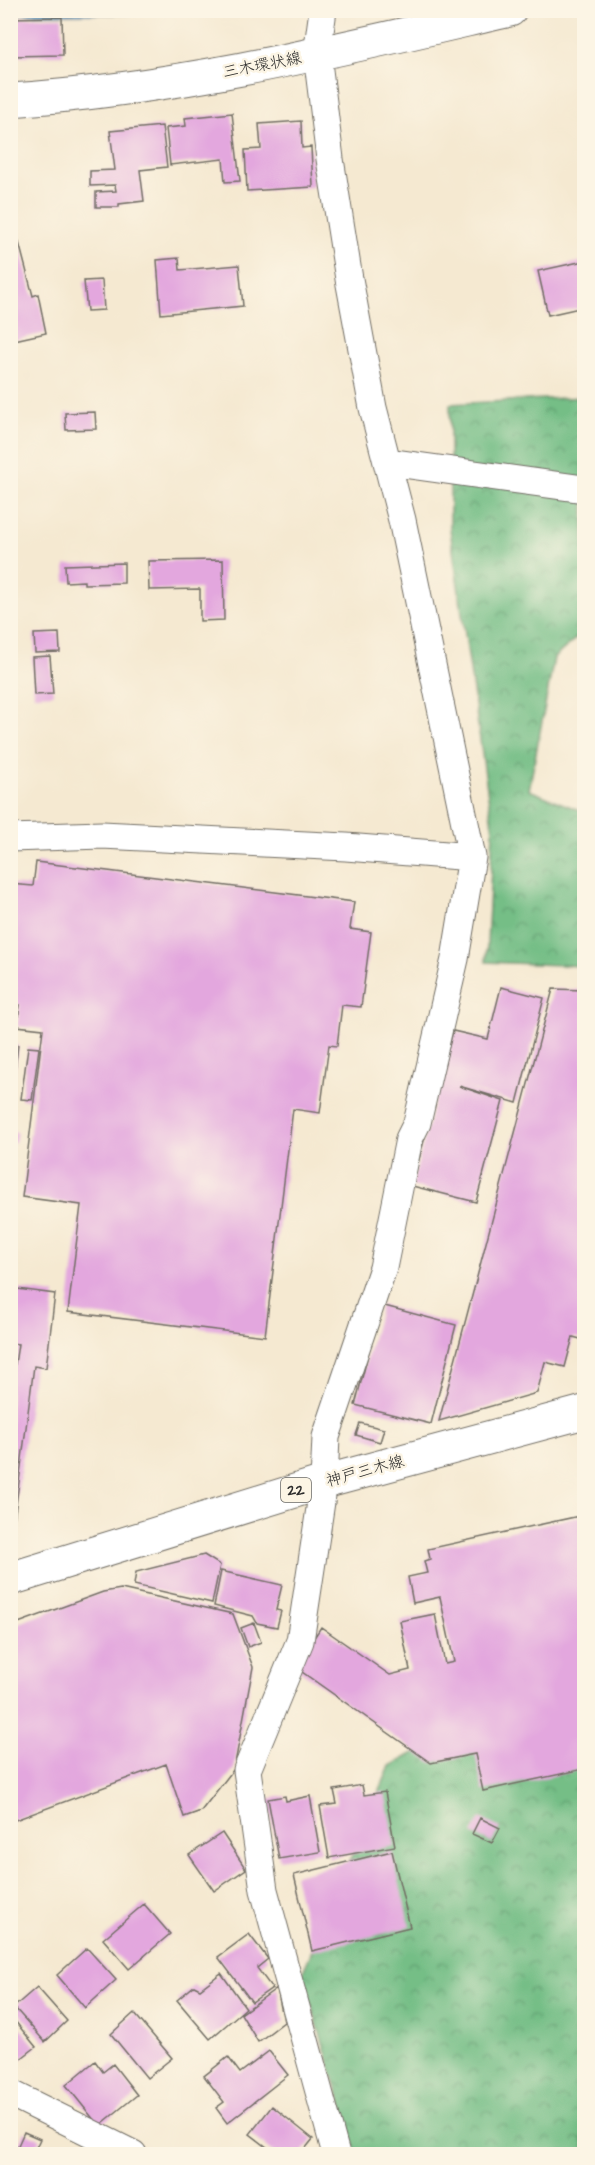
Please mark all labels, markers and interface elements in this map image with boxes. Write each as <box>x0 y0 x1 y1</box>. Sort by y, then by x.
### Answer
street label: 三木環状線 <box>221 47 303 83</box>
street label: 神戸三木線 <box>324 1450 406 1492</box>
road number: 22 <box>281 1478 311 1502</box>

